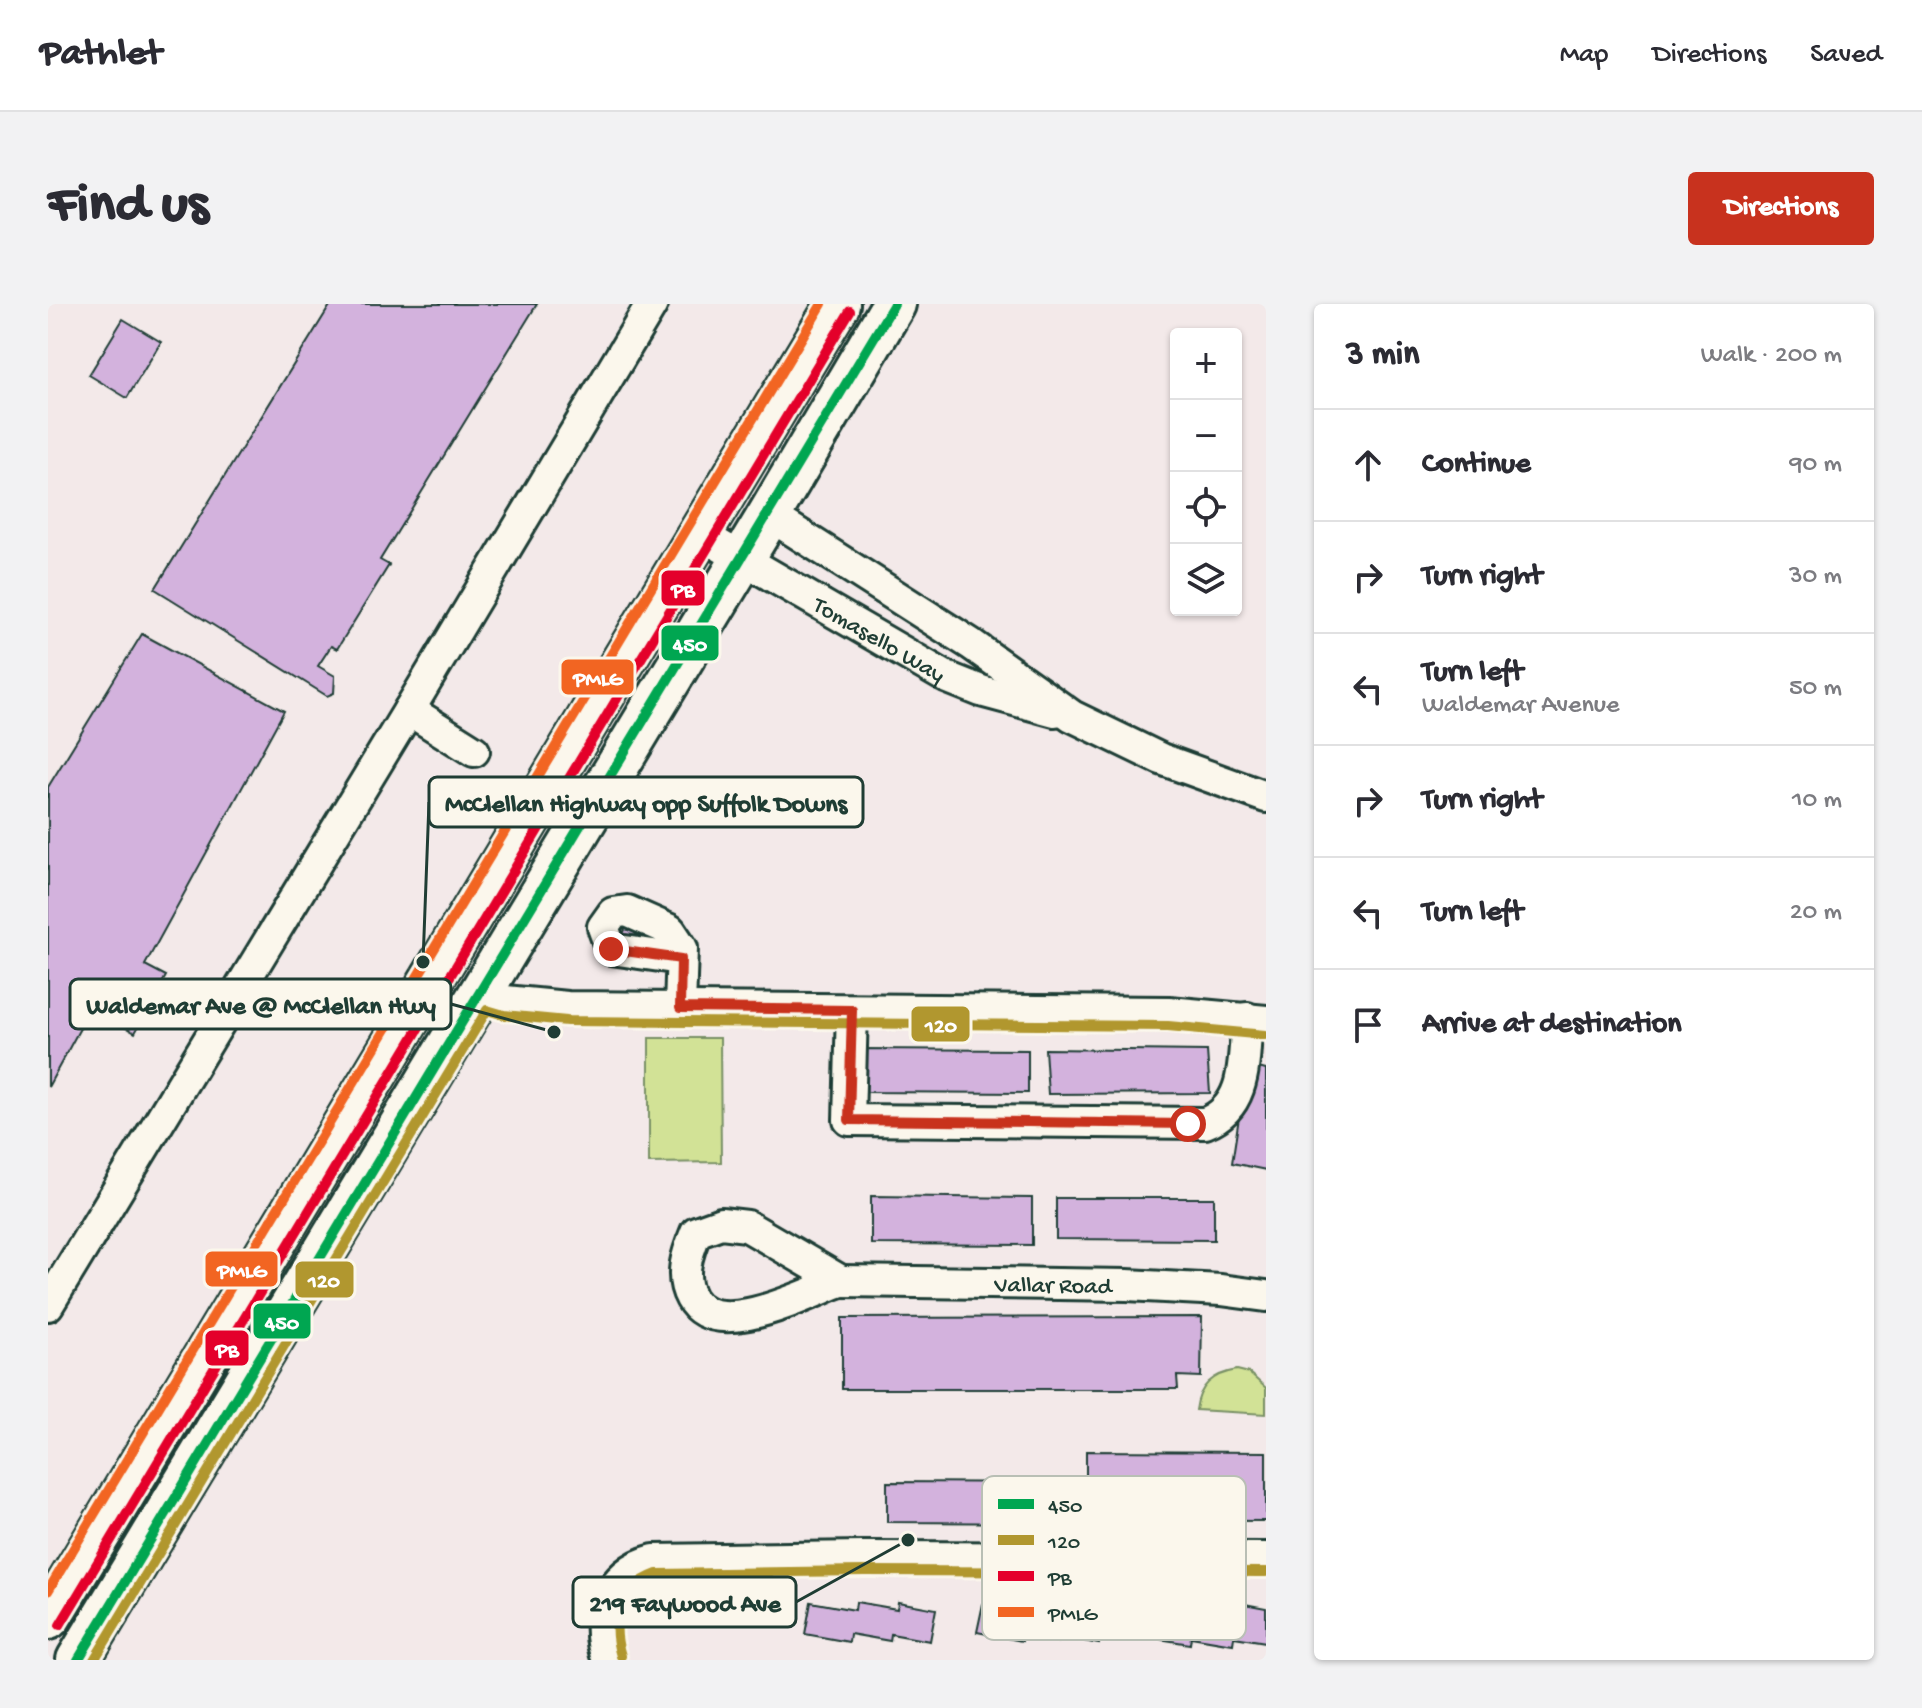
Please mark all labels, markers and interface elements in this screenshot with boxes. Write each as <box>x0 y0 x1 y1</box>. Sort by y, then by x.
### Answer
text: Pathlet <box>40 33 161 77</box>
text: Map <box>1560 39 1608 72</box>
text: Directions <box>1652 39 1766 72</box>
text: Saved <box>1810 39 1882 72</box>
button: Directions <box>1688 172 1874 245</box>
text: Find us <box>48 175 208 241</box>
map controls <box>1170 328 1242 616</box>
button: + <box>1170 328 1242 400</box>
text: 3 min <box>1346 336 1419 376</box>
text: Walk · 200 m <box>1701 341 1842 372</box>
button: − <box>1170 400 1242 472</box>
icon: ahead <box>1346 443 1390 487</box>
text: Continue <box>1422 448 1531 483</box>
text: 90 m <box>1790 450 1842 481</box>
button: locate <box>1170 472 1242 544</box>
button: layers <box>1170 544 1242 616</box>
icon: right <box>1346 555 1390 599</box>
text: Turn right <box>1422 560 1542 595</box>
text: 30 m <box>1789 562 1842 593</box>
line badge: PB <box>660 569 706 607</box>
text: PB <box>670 579 696 605</box>
street label: Tomasello Way <box>805 591 949 691</box>
line badge: 450 <box>660 624 720 662</box>
text: 450 <box>672 634 708 660</box>
text: Turn left <box>1422 656 1523 691</box>
line badge: PMLG <box>560 658 635 696</box>
icon: left <box>1346 667 1390 711</box>
text: PMLG <box>572 668 624 694</box>
text: 50 m <box>1789 674 1842 705</box>
text: Waldemar Avenue <box>1422 691 1619 722</box>
callout: McClellan Highway opp Suffolk Downs <box>429 777 863 827</box>
icon: right <box>1346 779 1390 823</box>
text: Turn right <box>1422 784 1542 819</box>
text: 10 m <box>1792 786 1842 817</box>
text: McClellan Highway opp Suffolk Downs <box>445 791 849 822</box>
icon: left <box>1346 891 1390 935</box>
text: Turn left <box>1422 896 1523 931</box>
text: 20 m <box>1790 898 1842 929</box>
route end <box>593 931 629 967</box>
callout: Waldemar Ave @ McClellan Hwy <box>70 979 451 1029</box>
text: Waldemar Ave @ McClellan Hwy <box>85 993 436 1024</box>
icon: arrive <box>1346 1003 1390 1047</box>
line badge: 120 <box>910 1005 971 1043</box>
text: Arrive at destination <box>1422 1008 1682 1043</box>
text: 120 <box>924 1015 958 1041</box>
route start <box>1170 1106 1206 1142</box>
line badge: PMLG <box>204 1250 279 1288</box>
text: PMLG <box>216 1260 268 1286</box>
line badge: 120 <box>294 1260 355 1299</box>
text: 120 <box>307 1270 341 1296</box>
street label: Vallar Road <box>993 1272 1114 1303</box>
line badge: 450 <box>252 1302 312 1340</box>
text: 450 <box>264 1312 300 1338</box>
line badge: PB <box>204 1329 250 1367</box>
text: PB <box>214 1339 240 1365</box>
legend <box>982 1476 1246 1640</box>
text: 450 <box>1048 1495 1082 1521</box>
text: 120 <box>1047 1531 1080 1557</box>
text: PB <box>1047 1567 1072 1593</box>
callout: 219 Faywood Ave <box>573 1577 796 1627</box>
text: 219 Faywood Ave <box>589 1591 782 1622</box>
text: PMLG <box>1047 1603 1098 1629</box>

